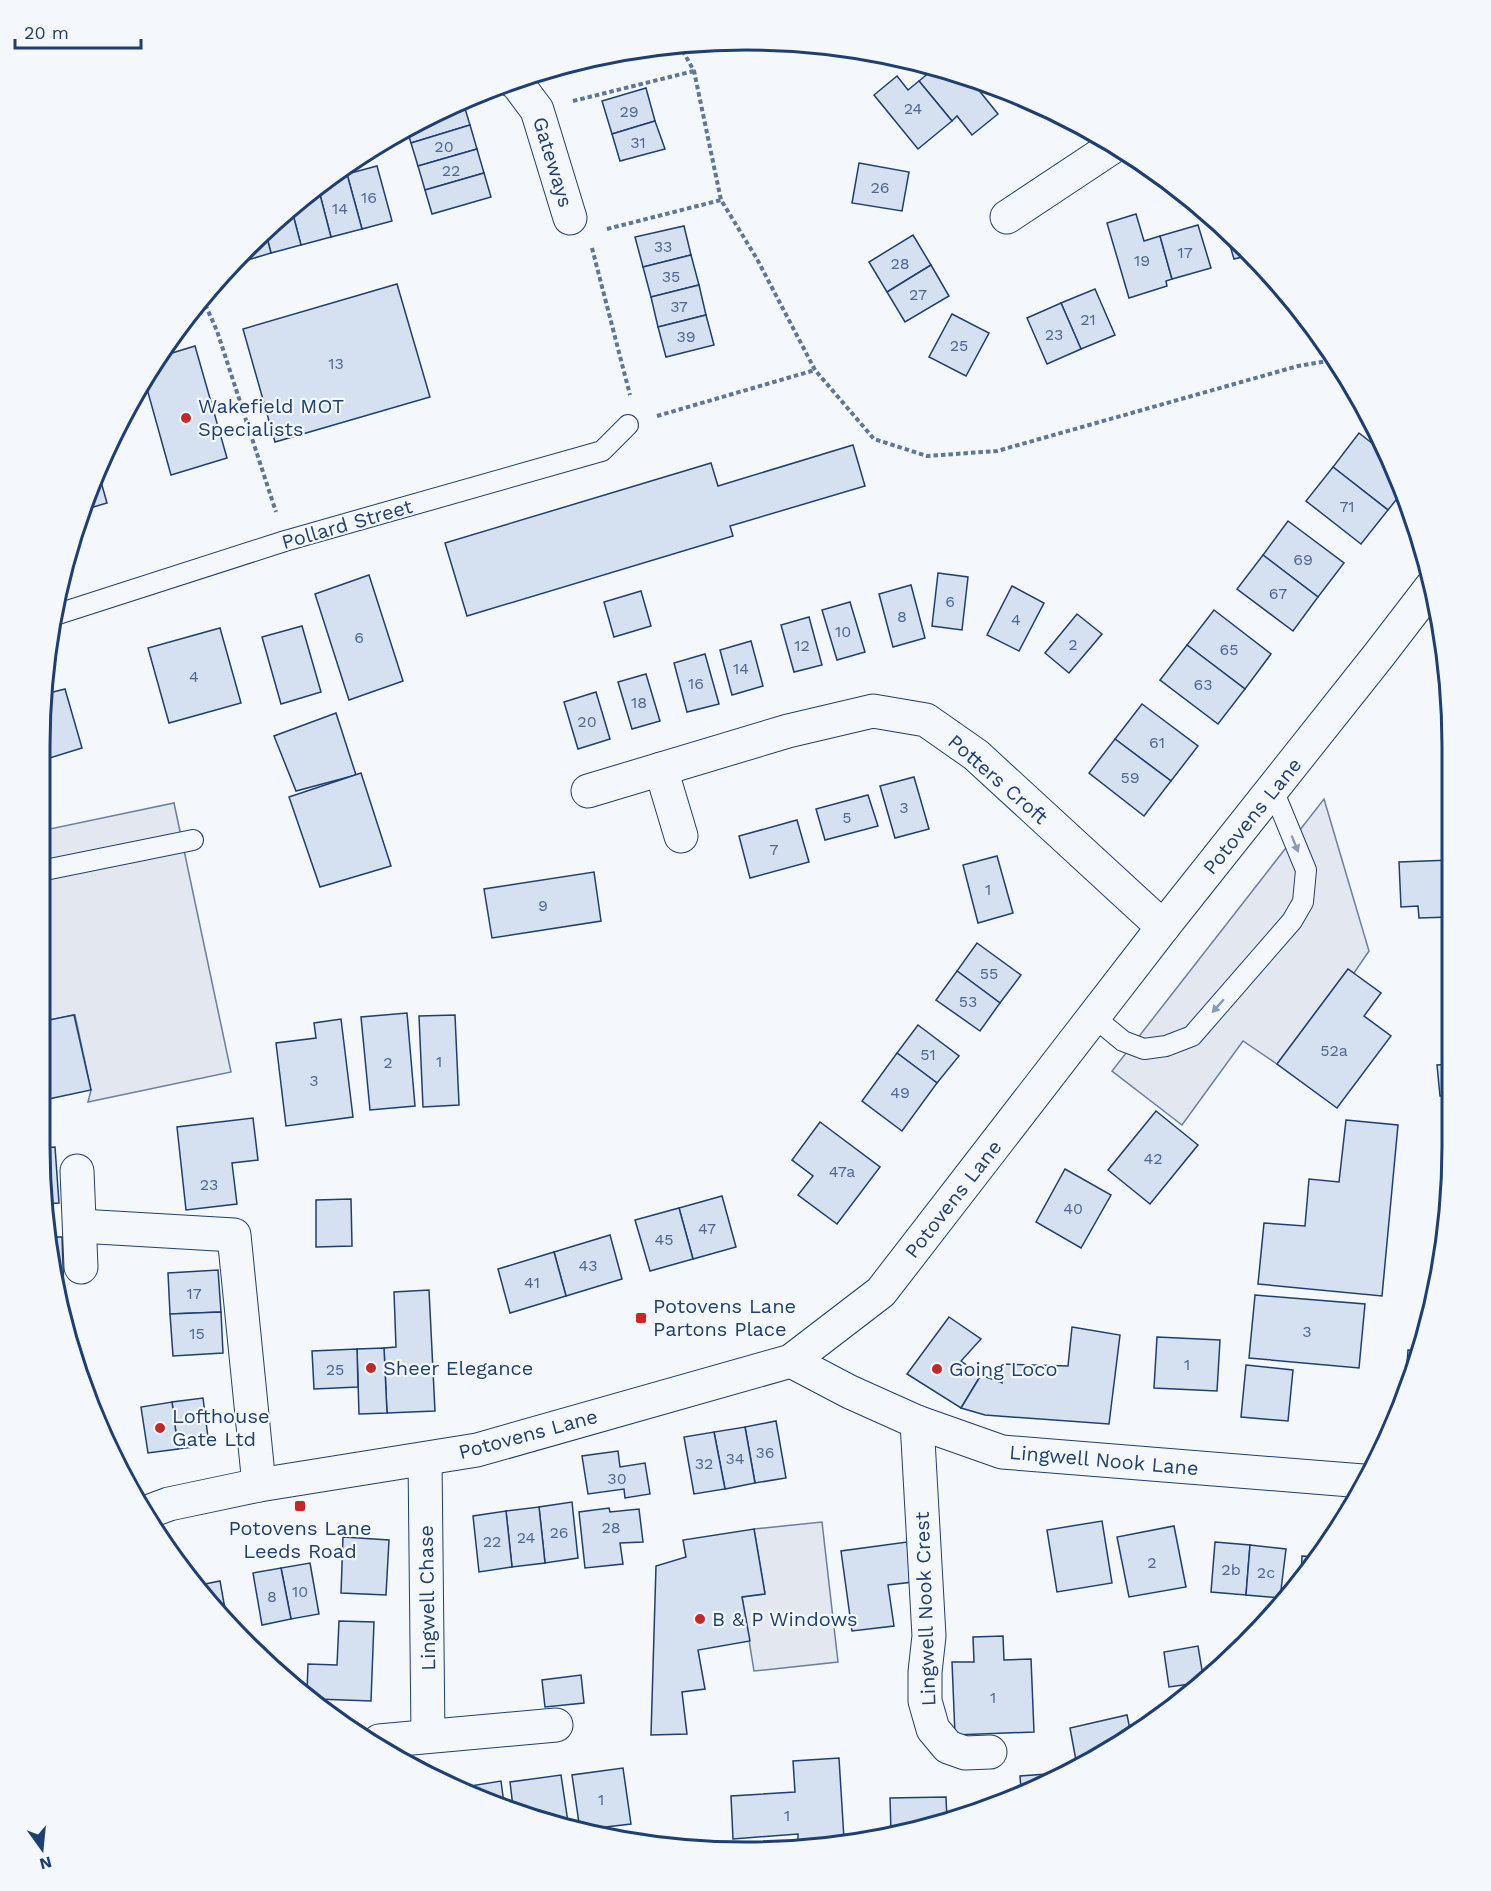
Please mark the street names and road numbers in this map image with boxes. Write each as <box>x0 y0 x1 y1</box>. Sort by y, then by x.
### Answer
street label: Gateways <box>528 114 578 210</box>
street label: Pollard Street <box>279 494 416 554</box>
street label: Potters Croft <box>943 729 1053 829</box>
street label: Potovens Lane <box>1198 753 1306 879</box>
street label: Potovens Lane <box>899 1135 1007 1263</box>
street label: Potovens Lane <box>456 1404 600 1464</box>
street label: Lingwell Nook Lane <box>1008 1440 1200 1480</box>
street label: Lingwell Nook Crest <box>910 1511 940 1707</box>
street label: Lingwell Chase <box>414 1525 440 1671</box>

